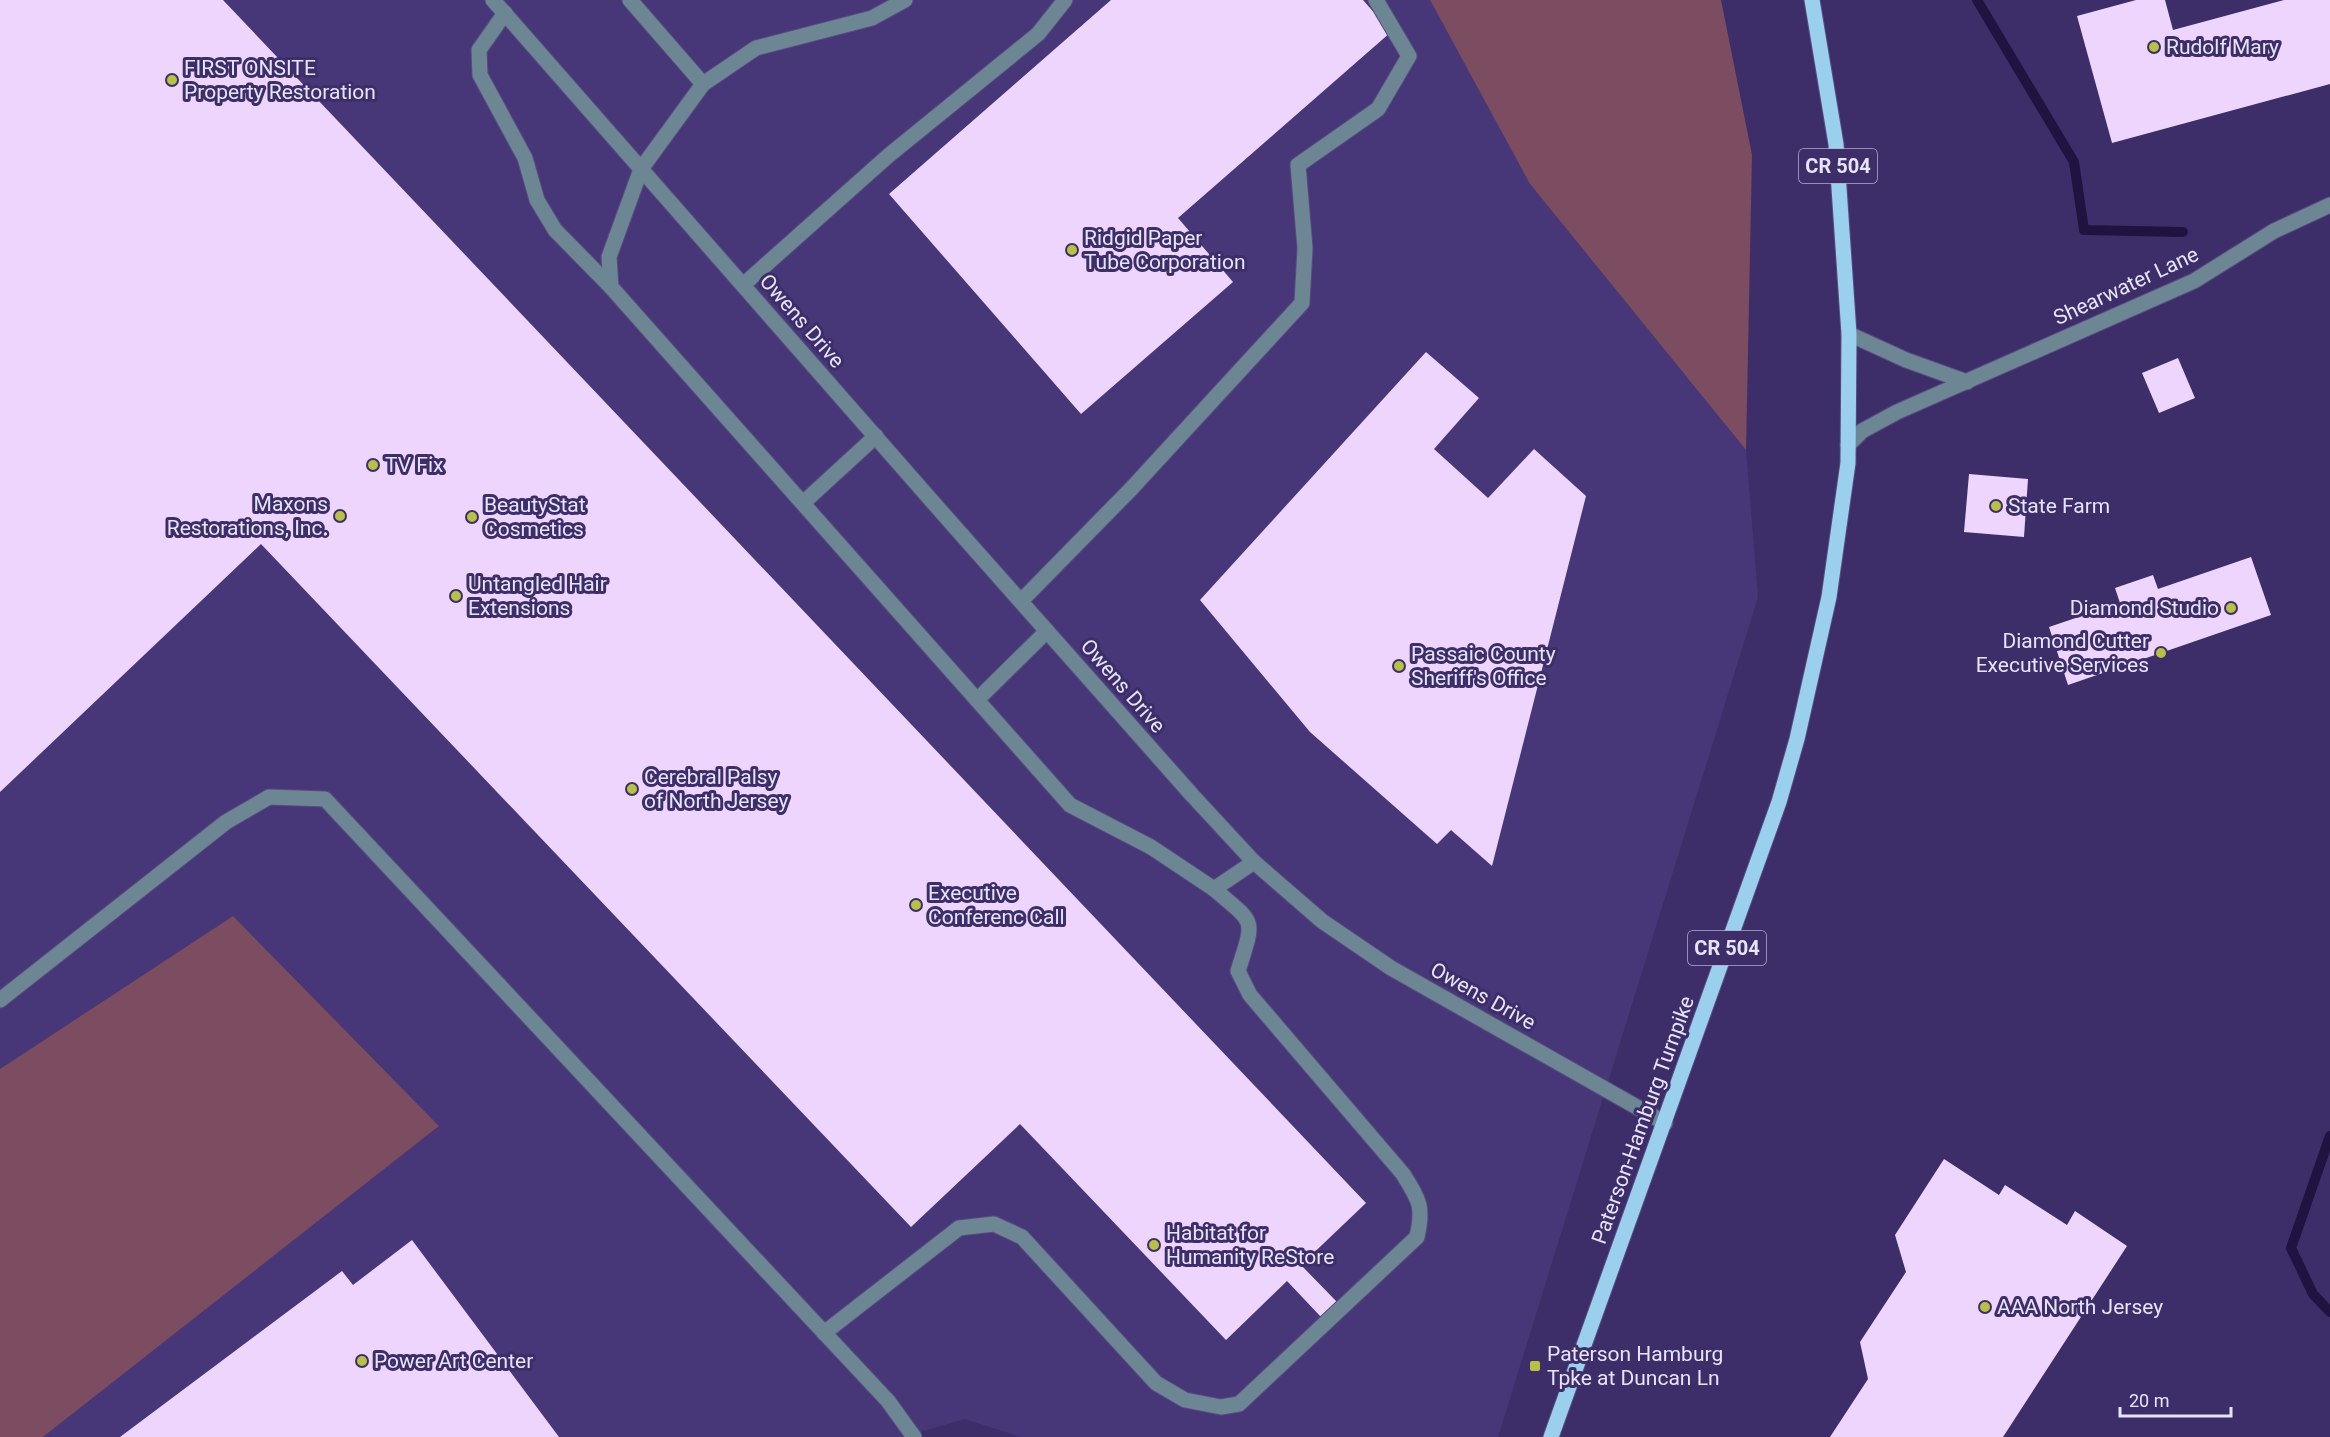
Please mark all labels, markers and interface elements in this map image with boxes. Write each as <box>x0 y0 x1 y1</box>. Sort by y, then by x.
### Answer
place label: Rudolf Mary <box>2166 35 2279 59</box>
marker: Rudolf Mary <box>2147 40 2161 54</box>
place label: FIRST ONSITE Property Restoration <box>184 56 376 104</box>
marker: FIRST ONSITE Property Restoration <box>165 73 179 87</box>
road number: CR 504 <box>1799 149 1877 183</box>
place label: Ridgid Paper Tube Corporation <box>1084 226 1245 274</box>
street label: Shearwater Lane <box>2050 242 2202 330</box>
marker: Ridgid Paper Tube Corporation <box>1065 243 1079 257</box>
street label: Owens Drive <box>755 269 849 373</box>
place label: TV Fix <box>385 453 443 477</box>
marker: TV Fix <box>366 458 380 472</box>
place label: Maxons Restorations, Inc. <box>167 492 328 540</box>
place label: BeautyStat Cosmetics <box>484 493 586 541</box>
place label: State Farm <box>2008 494 2110 518</box>
marker: State Farm <box>1989 499 2003 513</box>
marker: Maxons Restorations, Inc. <box>333 509 347 523</box>
marker: BeautyStat Cosmetics <box>465 510 479 524</box>
place label: Untangled Hair Extensions <box>468 572 607 620</box>
marker: Untangled Hair Extensions <box>449 589 463 603</box>
place label: Diamond Studio <box>2070 596 2219 620</box>
marker: Diamond Studio <box>2224 601 2238 615</box>
place label: Diamond Cutter Executive Services <box>1976 629 2149 677</box>
street label: Owens Drive <box>1076 634 1170 738</box>
place label: Passaic County Sheriff's Office <box>1411 642 1556 690</box>
marker: Diamond Cutter Executive Services <box>2154 646 2168 660</box>
marker: Passaic County Sheriff's Office <box>1392 659 1406 673</box>
place label: Cerebral Palsy of North Jersey <box>644 765 788 813</box>
marker: Cerebral Palsy of North Jersey <box>625 782 639 796</box>
place label: Executive Conferenc Call <box>928 881 1065 929</box>
marker: Executive Conferenc Call <box>909 898 923 912</box>
road number: CR 504 <box>1688 931 1766 965</box>
street label: Owens Drive <box>1426 957 1540 1035</box>
street label: Paterson-Hamburg Turnpike <box>1587 993 1699 1247</box>
place label: Habitat for Humanity ReStore <box>1166 1221 1334 1269</box>
marker: Habitat for Humanity ReStore <box>1147 1238 1161 1252</box>
place label: AAA North Jersey <box>1997 1295 2163 1319</box>
marker: AAA North Jersey <box>1978 1300 1992 1314</box>
place label: Paterson Hamburg Tpke at Duncan Ln <box>1547 1342 1723 1390</box>
place label: Power Art Center <box>374 1349 533 1373</box>
marker: Power Art Center <box>355 1354 369 1368</box>
marker: Paterson Hamburg Tpke at Duncan Ln <box>1528 1359 1542 1373</box>
scale bar <box>2120 1380 2231 1418</box>
text: 20 m <box>2129 1390 2169 1411</box>

